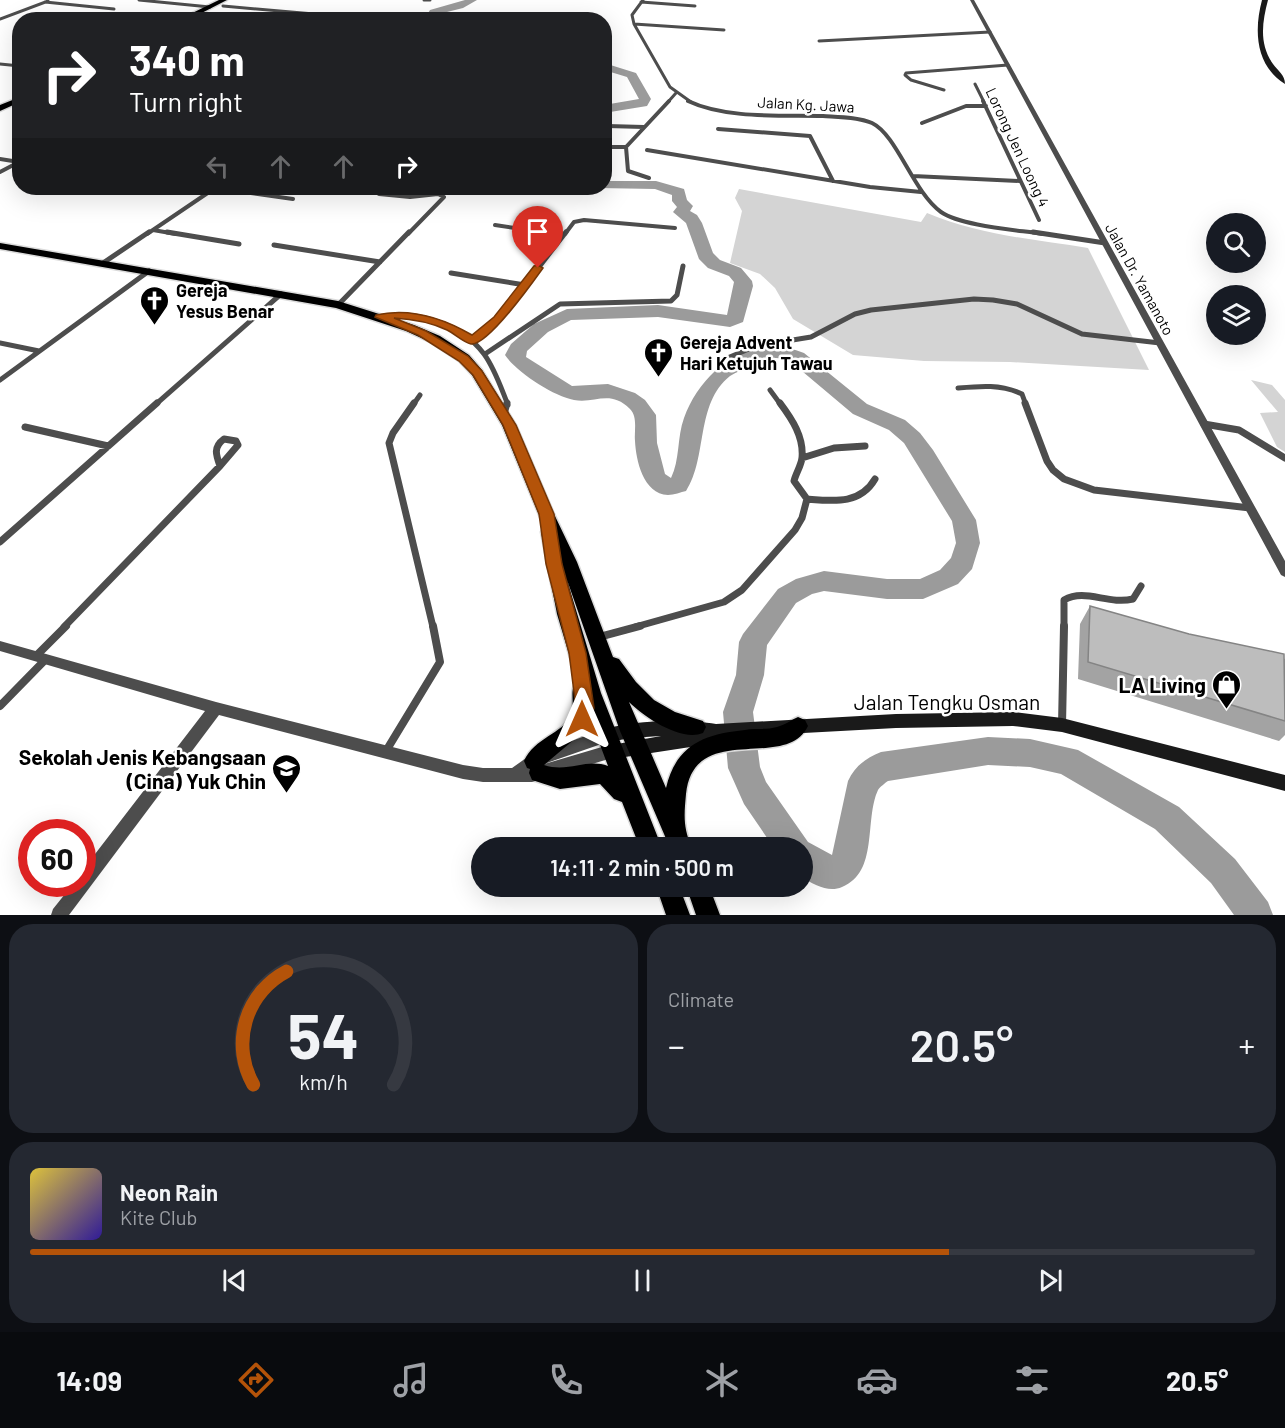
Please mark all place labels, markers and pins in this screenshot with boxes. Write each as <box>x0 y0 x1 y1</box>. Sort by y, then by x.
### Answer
pin <box>512 206 563 268</box>
place label: Gereja Yesus Benar <box>176 279 274 322</box>
church icon: Gereja Yesus Benar <box>139 284 171 326</box>
place label: Gereja Advent Hari Ketujuh Tawau <box>680 331 833 374</box>
church icon: Gereja Advent Hari Ketujuh Tawau <box>643 336 675 378</box>
shop icon: LA Living <box>1211 668 1243 710</box>
place label: LA Living <box>1119 672 1206 697</box>
place label: Sekolah Jenis Kebangsaan (Cina) Yuk Chin <box>19 744 266 793</box>
school or university icon: Sekolah Jenis Kebangsaan (Cina) Yuk Chin <box>271 752 303 794</box>

